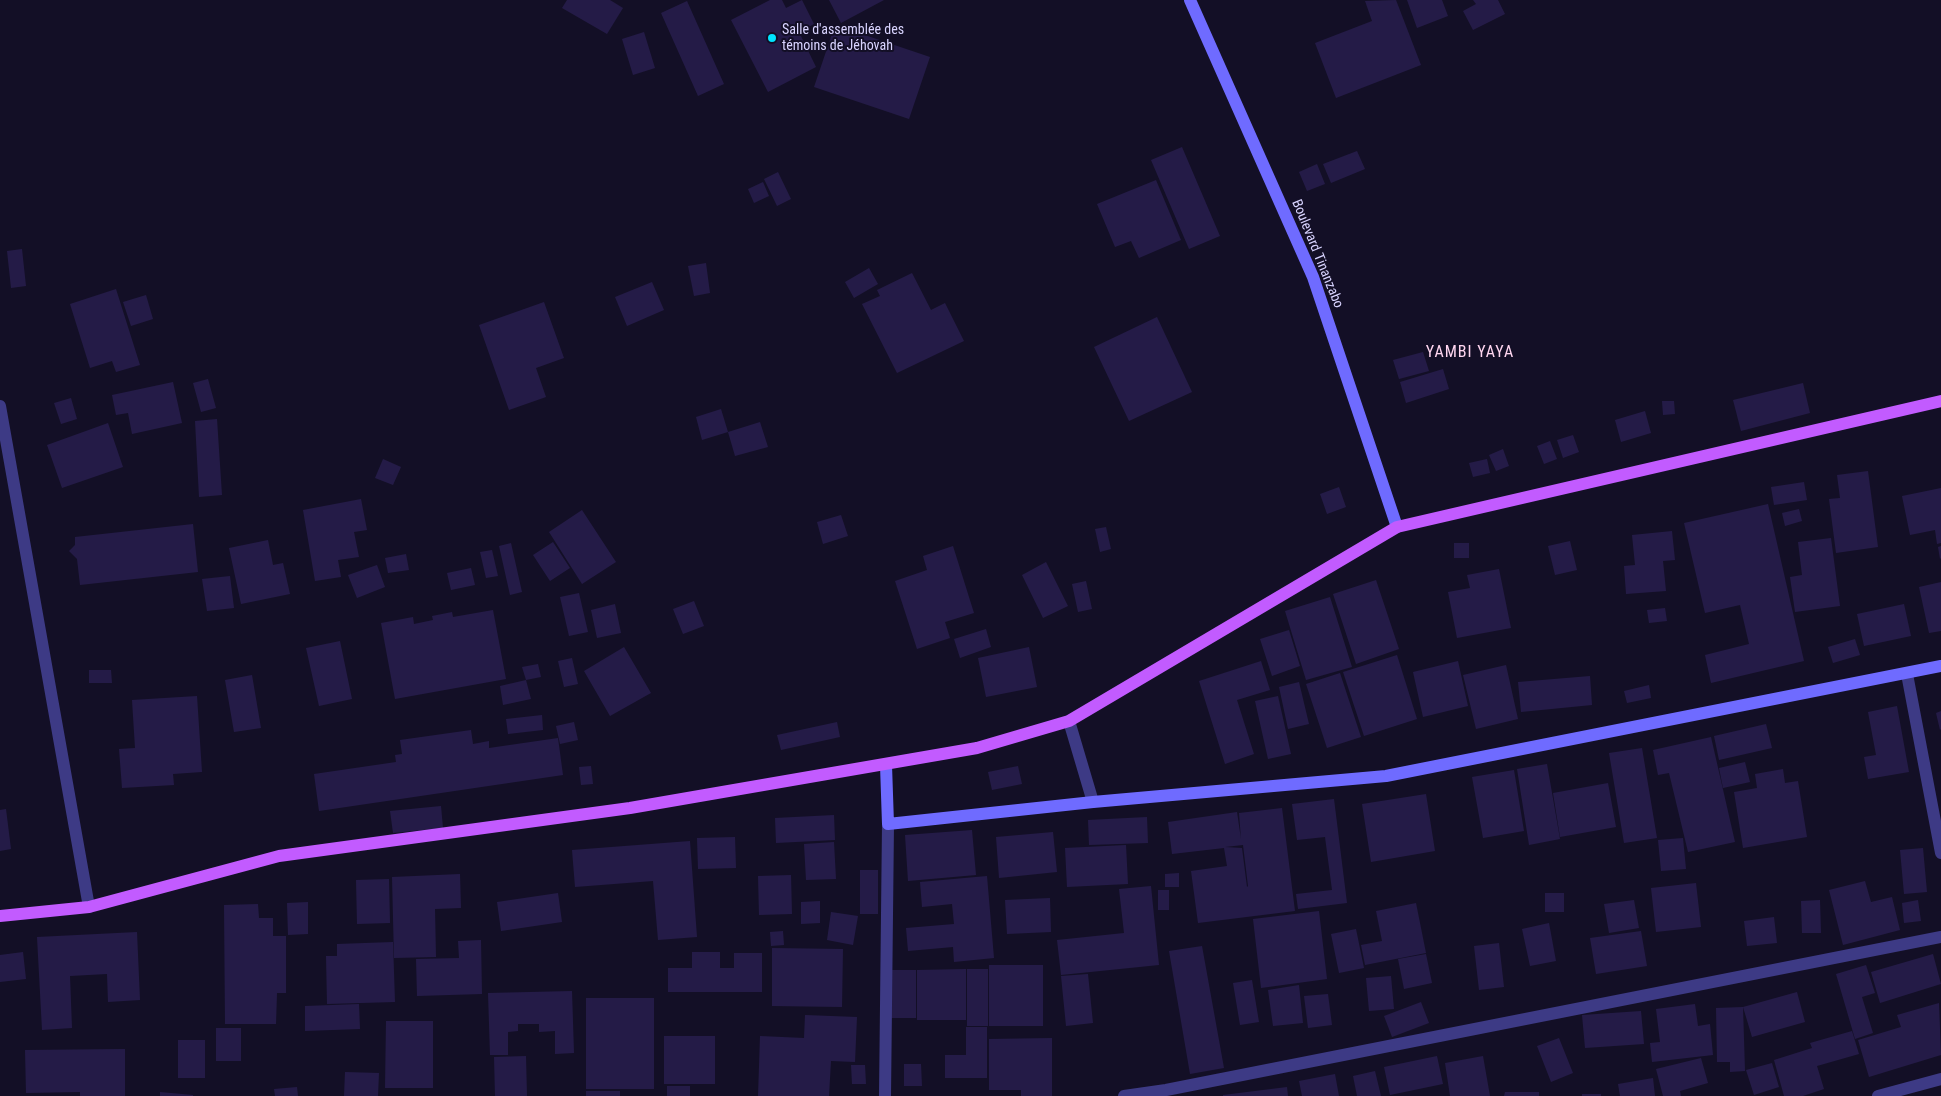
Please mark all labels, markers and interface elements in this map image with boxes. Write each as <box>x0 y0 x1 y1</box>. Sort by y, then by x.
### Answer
place label: Salle d'assemblée des témoins de Jéhovah <box>782 22 904 54</box>
marker: Salle d'assemblée des témoins de Jéhovah <box>766 32 778 44</box>
street label: Boulevard Tinanzabo <box>1288 197 1346 311</box>
district label: YAMBI YAYA <box>1425 343 1515 363</box>

